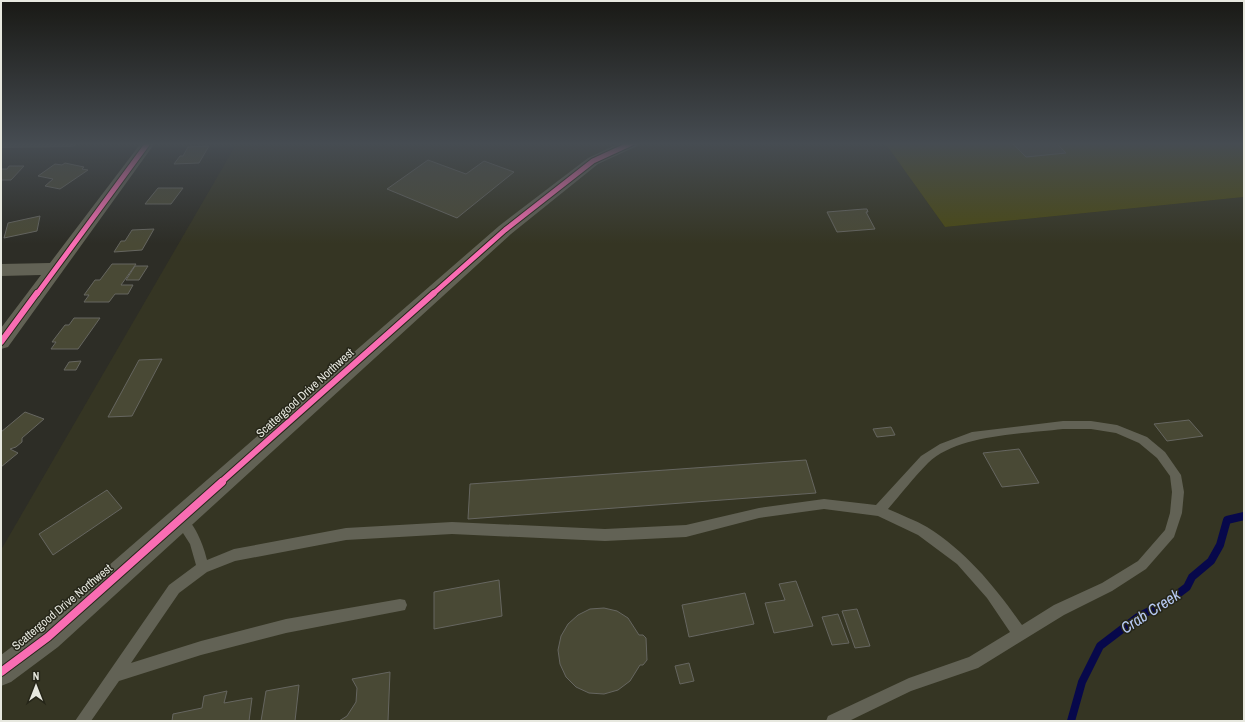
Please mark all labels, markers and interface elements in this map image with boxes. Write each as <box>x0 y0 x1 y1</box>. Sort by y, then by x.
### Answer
street label: Scattergood Drive Northwest <box>253 345 357 441</box>
street label: Scattergood Drive Northwest <box>8 560 116 654</box>
water label: Crab Creek <box>1116 583 1184 638</box>
north arrow <box>16 666 56 706</box>
text: N <box>33 669 39 683</box>

